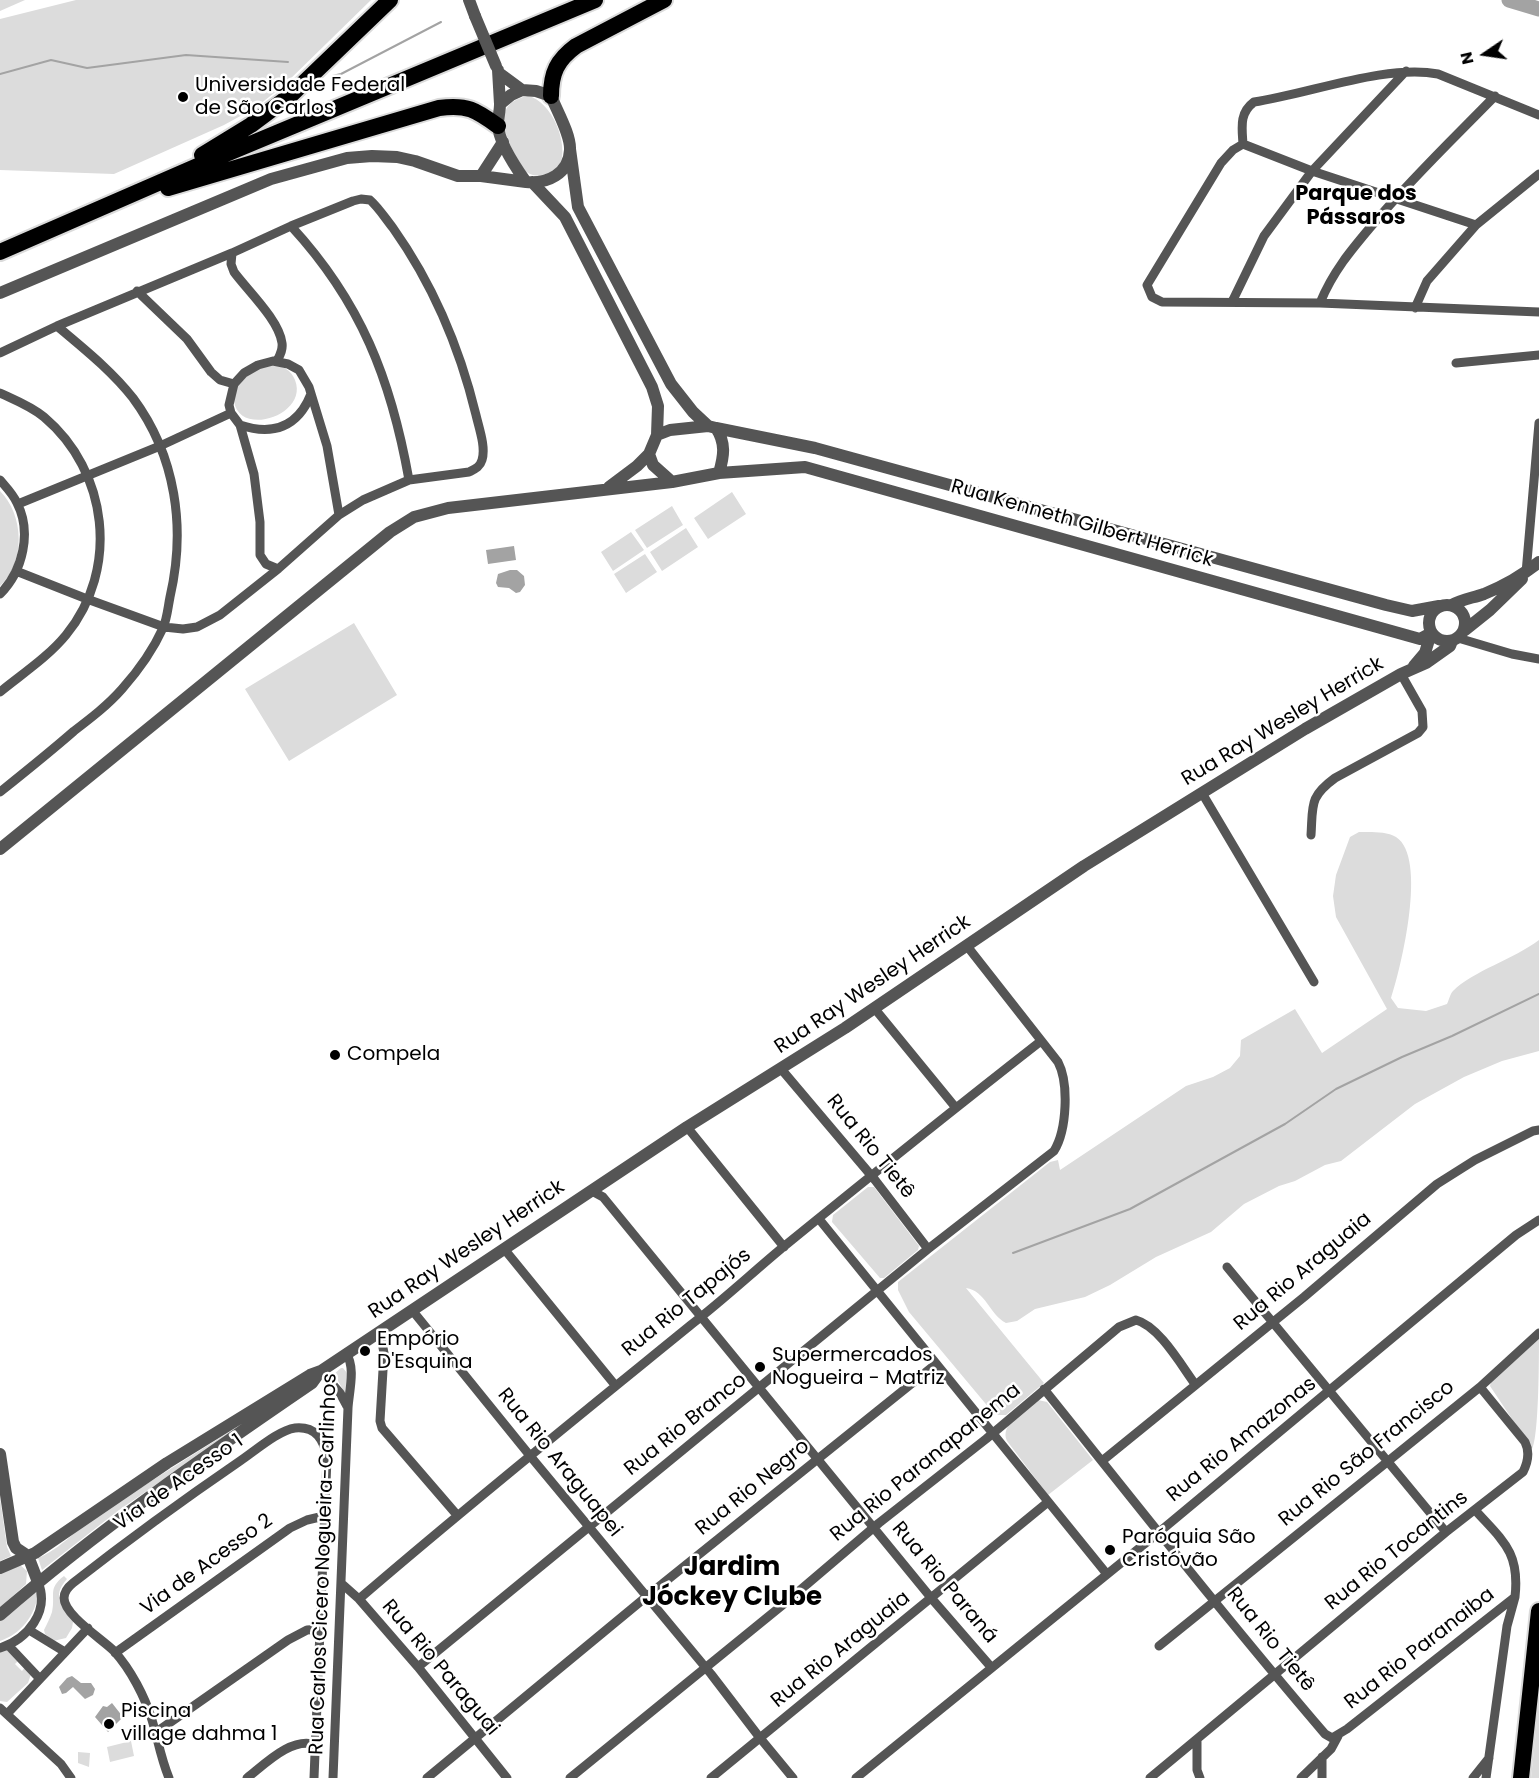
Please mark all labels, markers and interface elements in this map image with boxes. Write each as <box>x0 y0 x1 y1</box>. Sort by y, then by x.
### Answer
north arrow <box>1455 24 1515 84</box>
text: N <box>1454 50 1480 67</box>
place label: Universidade Federal de São Carlos <box>195 74 405 121</box>
marker: Universidade Federal de São Carlos <box>176 90 190 104</box>
district label: Parque dos Pássaros <box>1295 182 1417 232</box>
street label: Rua Kenneth Gilbert Herrick <box>948 475 1216 573</box>
street label: Rua Ray Wesley Herrick <box>1178 652 1388 792</box>
street label: Rua Ray Wesley Herrick <box>771 910 975 1060</box>
place label: Compela <box>347 1043 440 1067</box>
marker: Compela <box>328 1048 342 1062</box>
street label: Rua Rio Tietê <box>821 1090 919 1204</box>
street label: Rua Ray Wesley Herrick <box>365 1175 569 1325</box>
street label: Rua Rio Araguaia <box>1229 1208 1377 1336</box>
street label: Rua Rio Tapajós <box>618 1244 756 1362</box>
place label: Empório D'Esquina <box>377 1328 473 1375</box>
marker: Empório D'Esquina <box>358 1344 372 1358</box>
place label: Supermercados Nogueira - Matriz <box>772 1344 945 1391</box>
marker: Supermercados Nogueira - Matriz <box>753 1360 767 1374</box>
street label: Rua Rio Branco <box>620 1368 752 1482</box>
street label: Rua Rio Amazonas <box>1162 1372 1322 1508</box>
street label: Rua Carlos Cicero Nogueira-Carlinhos <box>305 1373 343 1755</box>
street label: Rua Rio São Francisco <box>1274 1376 1460 1532</box>
street label: Rua Rio Paranapanema <box>826 1379 1026 1547</box>
street label: Rua Rio Araguapei <box>492 1384 626 1542</box>
street label: Via de Acesso 1 <box>110 1430 248 1536</box>
street label: Rua Rio Negro <box>691 1435 815 1541</box>
street label: Rua Rio Tocantins <box>1321 1486 1473 1616</box>
street label: Via de Acesso 2 <box>136 1509 278 1621</box>
street label: Rua Rio Paraná <box>886 1517 1002 1649</box>
place label: Paróquia São Cristóvão <box>1122 1526 1256 1573</box>
marker: Paróquia São Cristóvão <box>1103 1543 1117 1557</box>
district label: Jardim Jóckey Clube <box>642 1552 822 1613</box>
street label: Rua Rio Tietê <box>1221 1583 1319 1697</box>
street label: Rua Rio Paranaiba <box>1340 1583 1500 1715</box>
street label: Rua Rio Araguaia <box>767 1587 915 1713</box>
street label: Rua Rio Paraguai <box>376 1595 504 1741</box>
place label: Piscina village dahma 1 <box>121 1700 277 1747</box>
marker: Piscina village dahma 1 <box>102 1717 116 1731</box>

